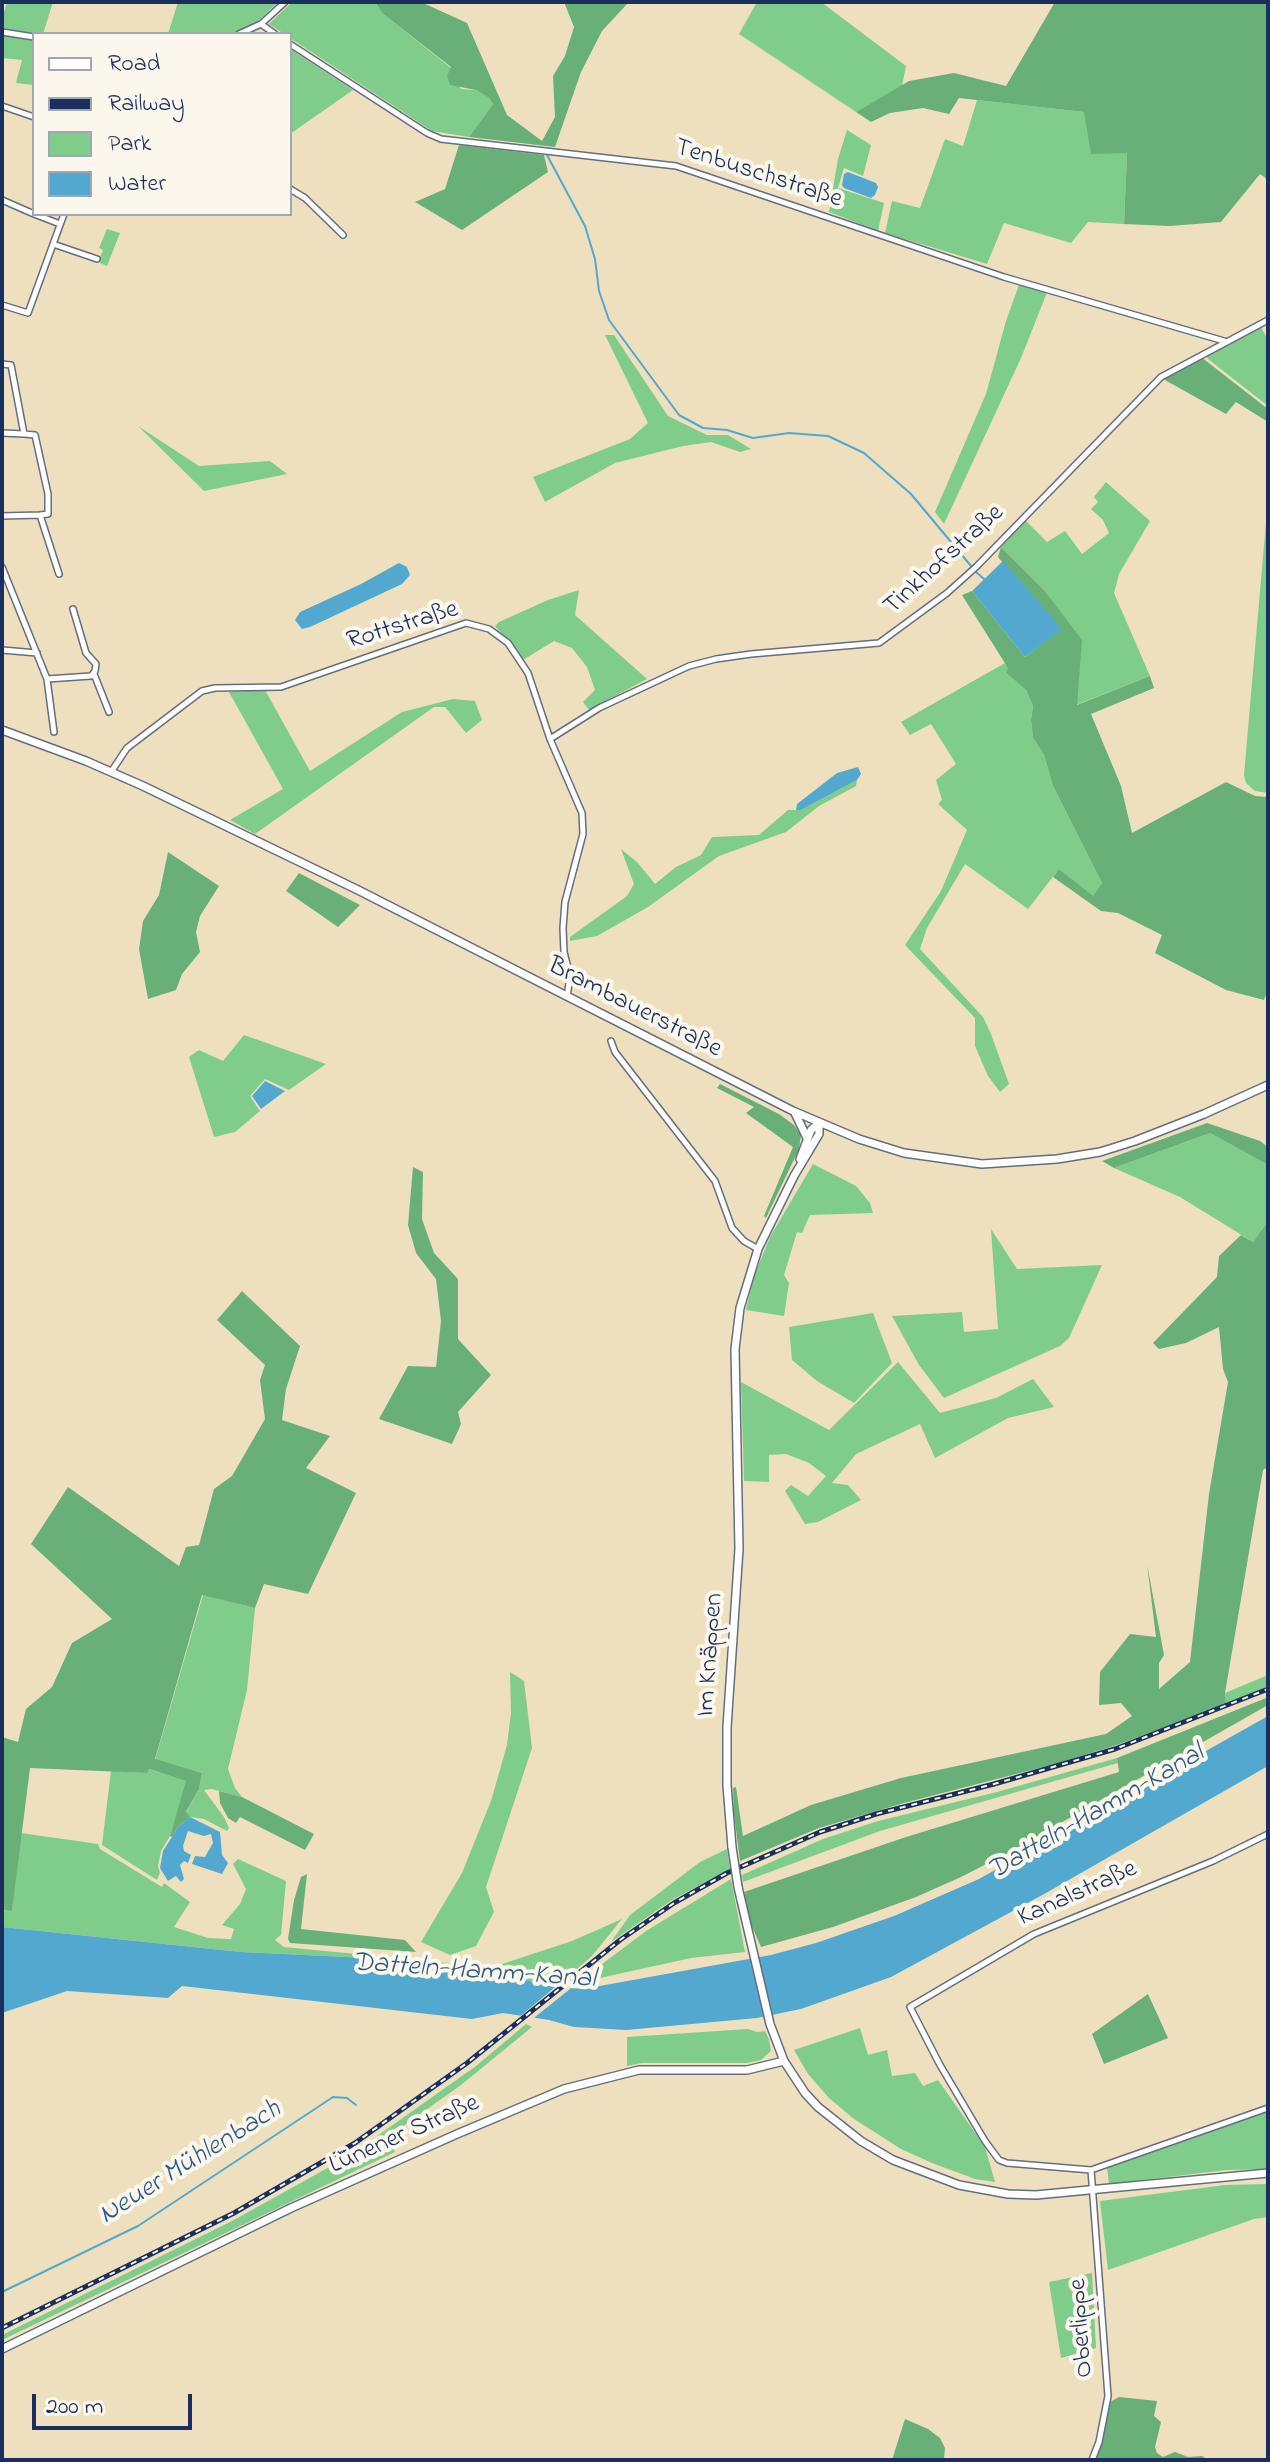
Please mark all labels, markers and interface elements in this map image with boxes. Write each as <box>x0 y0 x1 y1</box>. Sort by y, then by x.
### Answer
legend <box>32 32 292 216</box>
text: Road <box>108 47 160 82</box>
text: Railway <box>108 87 185 122</box>
text: Park <box>108 127 151 162</box>
street label: Tenbuschstraße <box>670 133 846 217</box>
text: Water <box>108 167 166 202</box>
street label: Tinkhofstraße <box>878 499 1012 623</box>
street label: Rottstraße <box>344 595 462 659</box>
street label: Brambauerstraße <box>542 952 726 1066</box>
street label: Im Knäppen <box>692 1592 732 1718</box>
water label: Datteln-Hamm-Kanal <box>983 1739 1211 1889</box>
street label: Kanalstraße <box>1014 1855 1142 1935</box>
water label: Datteln-Hamm-Kanal <box>351 1948 597 1998</box>
street label: Lünener Straße <box>325 2089 485 2183</box>
water label: Neuer Mühlenbach <box>94 2095 288 2233</box>
street label: Oberlippe <box>1064 2277 1102 2379</box>
scale bar <box>36 2378 196 2428</box>
text: 200 m <box>46 2390 103 2425</box>

